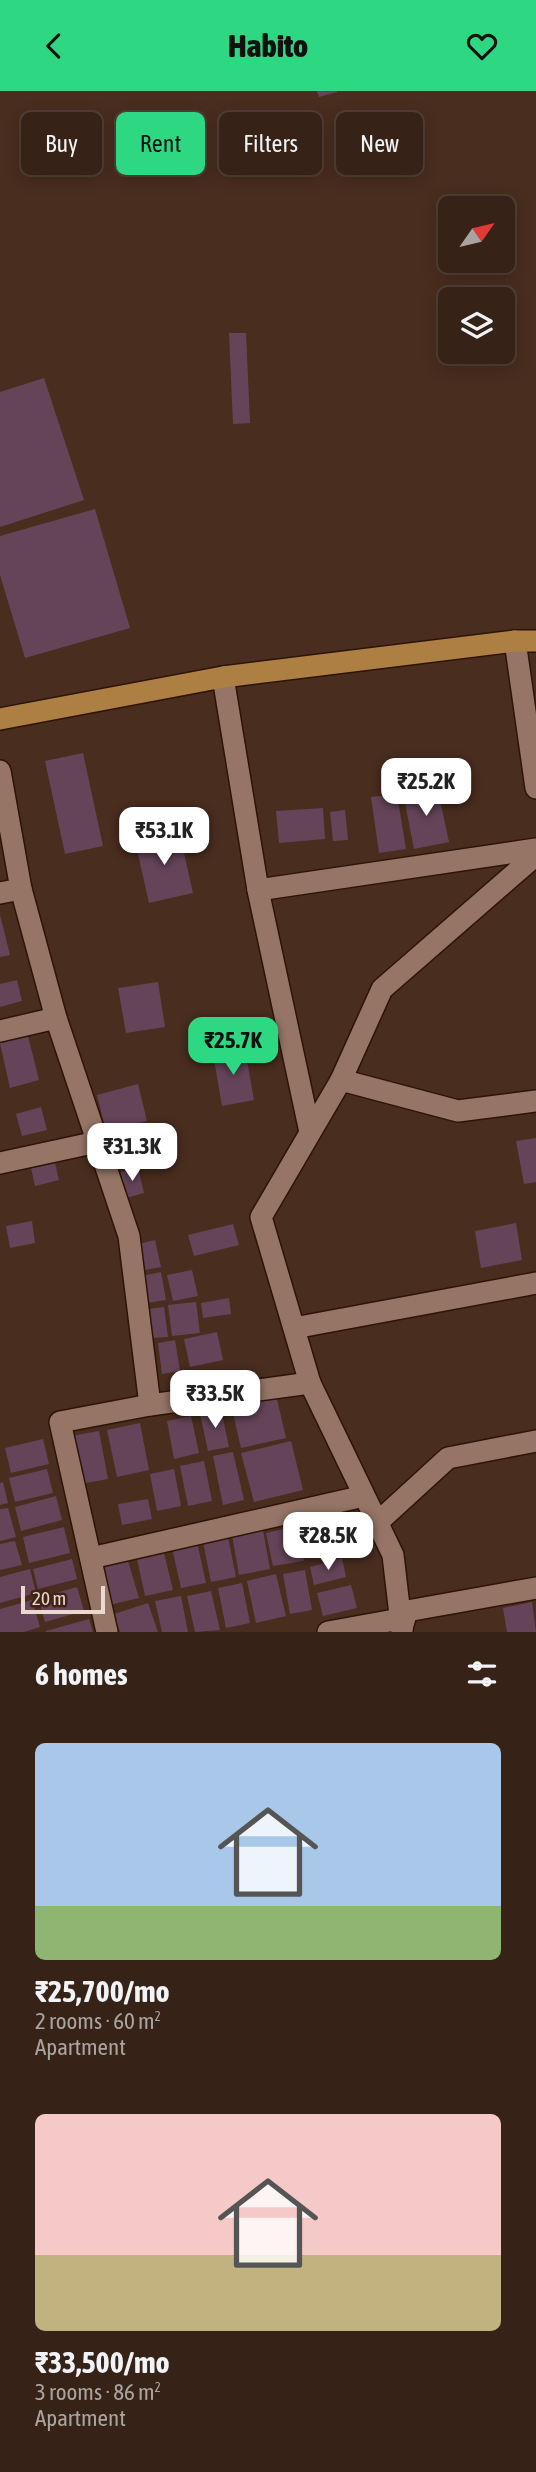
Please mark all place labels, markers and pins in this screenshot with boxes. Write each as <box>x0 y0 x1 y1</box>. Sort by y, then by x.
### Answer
pin: ₹25.2K <box>369 759 483 818</box>
pin: ₹53.1K <box>107 807 221 867</box>
pin: ₹25.7K <box>176 1017 290 1077</box>
pin: ₹31.3K <box>75 1123 189 1183</box>
pin: ₹33.5K <box>158 1371 272 1430</box>
pin: ₹28.5K <box>271 1513 385 1572</box>

